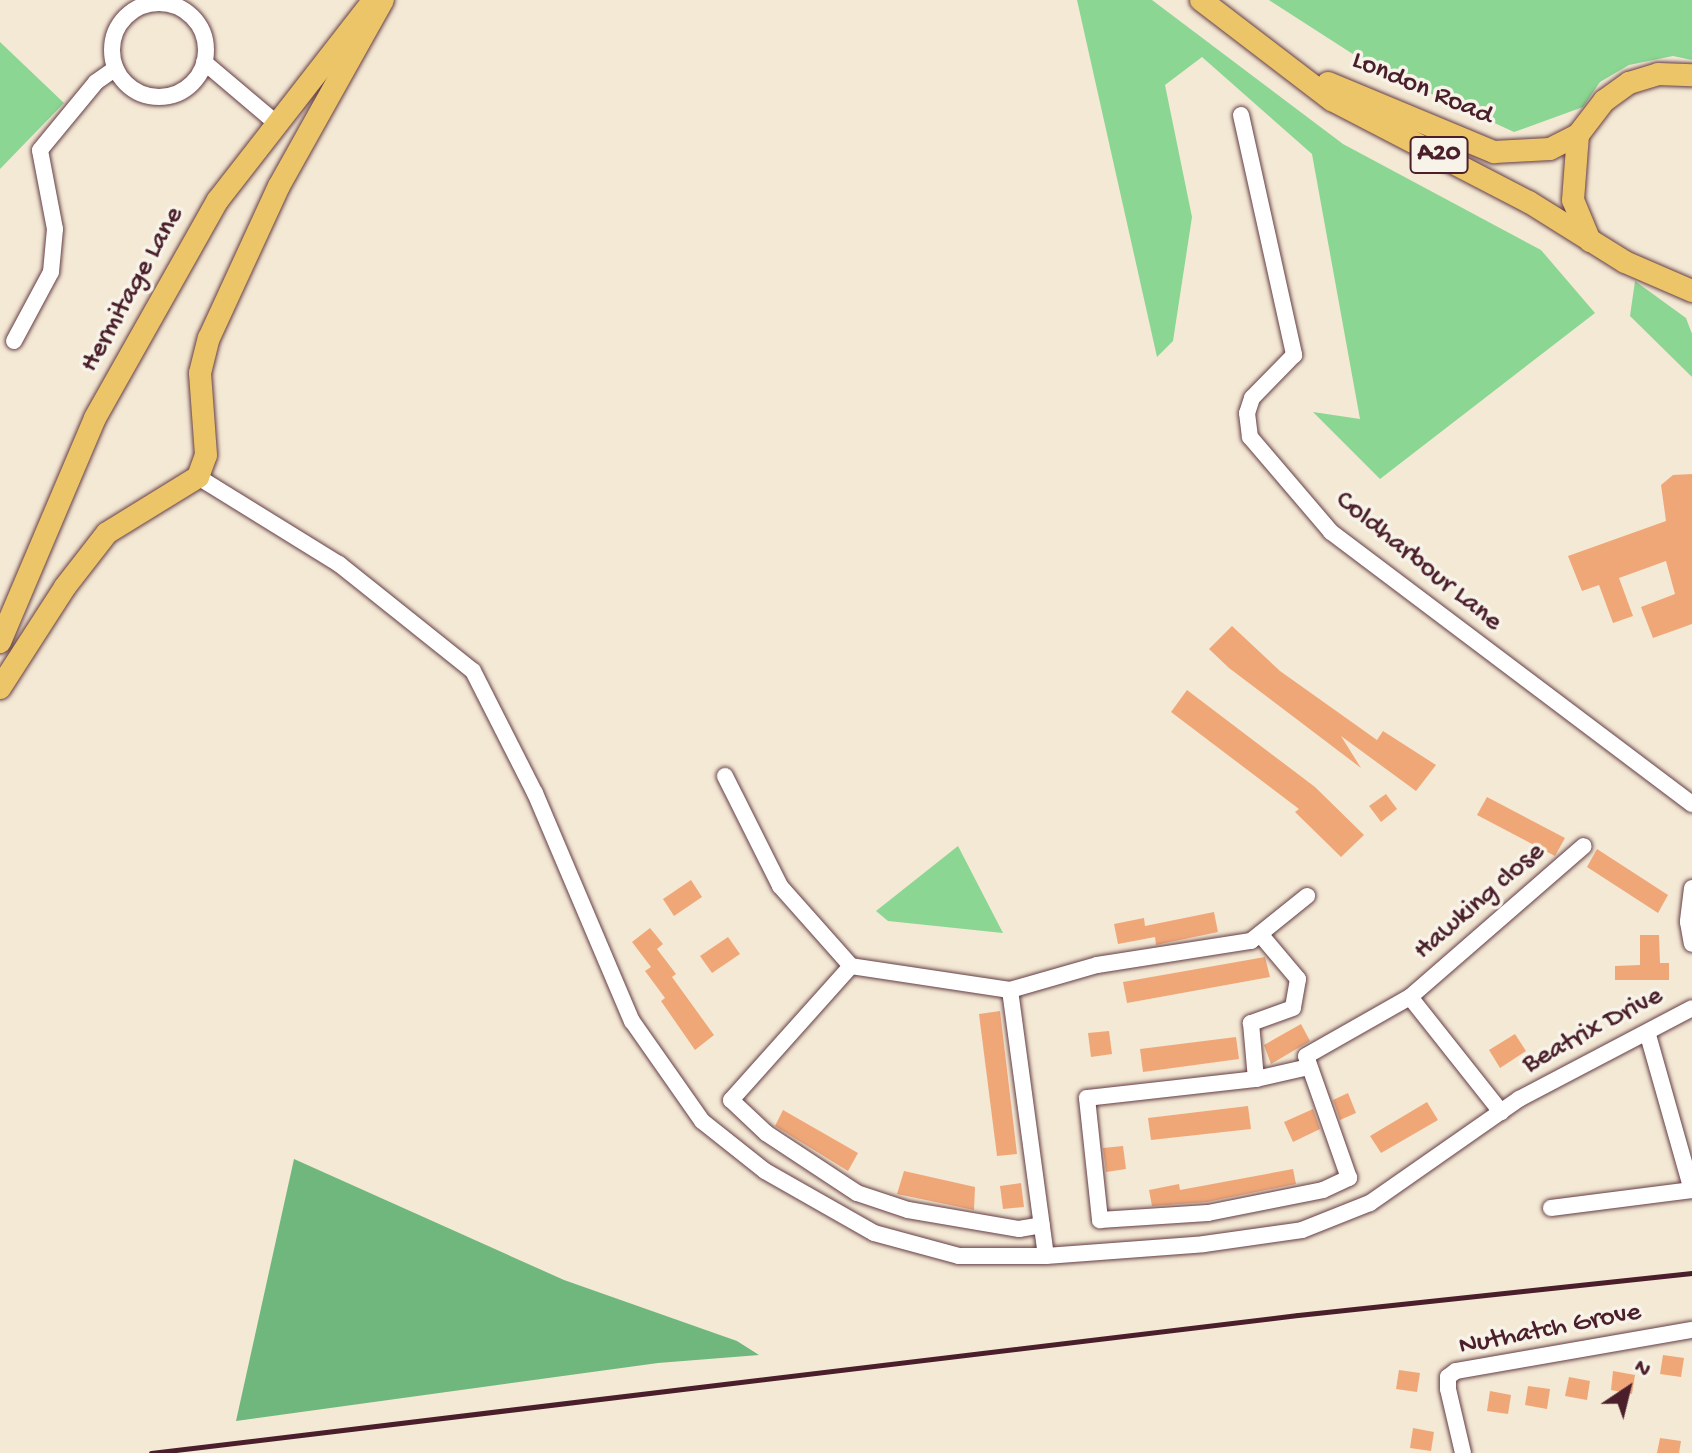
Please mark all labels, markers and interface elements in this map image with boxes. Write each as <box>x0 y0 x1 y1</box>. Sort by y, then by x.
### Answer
street label: London Road <box>1346 44 1498 134</box>
road number: A20 <box>1409 133 1469 177</box>
street label: Hermitage Lane <box>74 201 192 379</box>
street label: Coldharbour Lane <box>1328 484 1508 640</box>
street label: Hawking close <box>1408 836 1552 968</box>
street label: Beatrix Drive <box>1517 980 1669 1082</box>
street label: Nuthatch Grove <box>1456 1296 1644 1364</box>
north arrow <box>1588 1349 1668 1429</box>
text: N <box>1628 1355 1655 1384</box>

